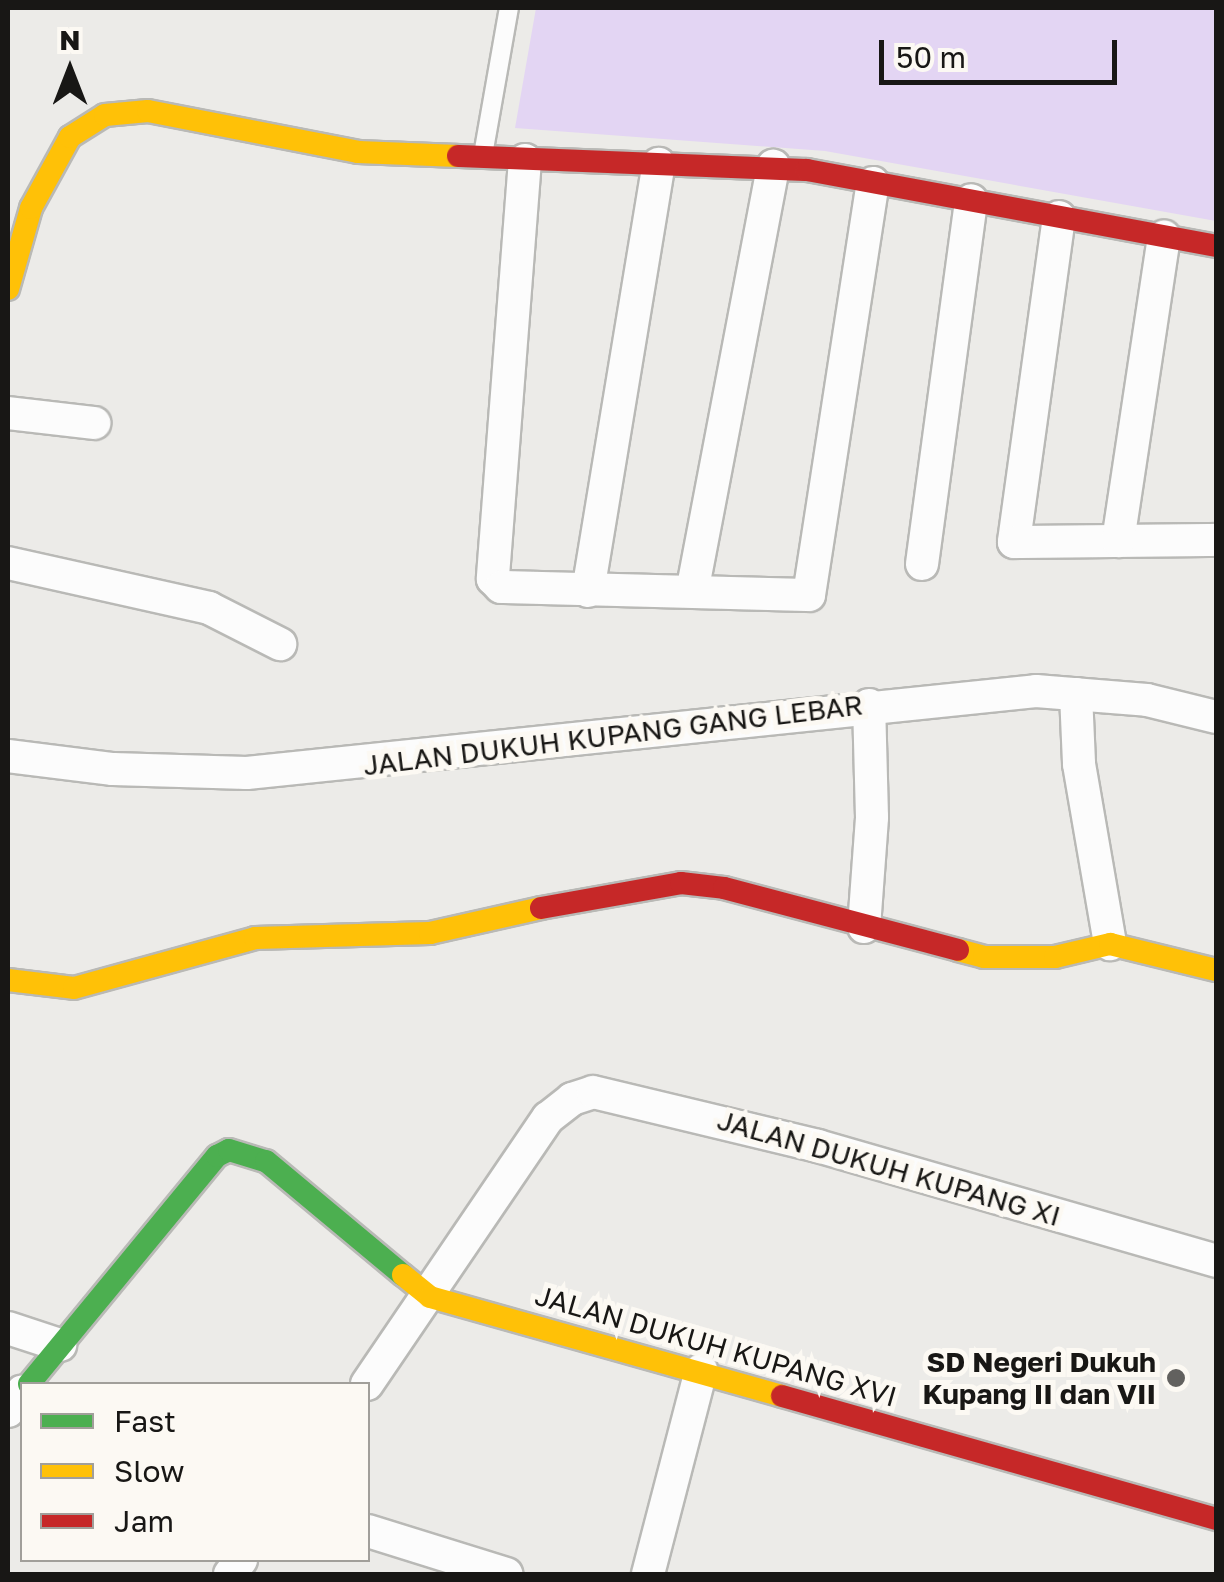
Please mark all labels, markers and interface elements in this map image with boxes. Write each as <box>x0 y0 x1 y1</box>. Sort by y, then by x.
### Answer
north arrow <box>20 20 120 120</box>
scale bar <box>884 20 1122 82</box>
text: N <box>59 23 81 56</box>
text: 50 m <box>896 39 966 75</box>
street label: JALAN DUKUH KUPANG GANG LEBAR <box>361 688 865 782</box>
street label: JALAN DUKUH KUPANG XI <box>714 1103 1064 1233</box>
street label: JALAN DUKUH KUPANG XVI <box>531 1278 901 1414</box>
place label: SD Negeri Dukuh Kupang II dan VII <box>922 1345 1156 1411</box>
marker: SD Negeri Dukuh Kupang II dan VII <box>1165 1367 1187 1389</box>
legend <box>20 1382 370 1562</box>
text: Fast <box>114 1403 176 1439</box>
text: Slow <box>114 1453 185 1489</box>
text: Jam <box>114 1503 174 1539</box>

